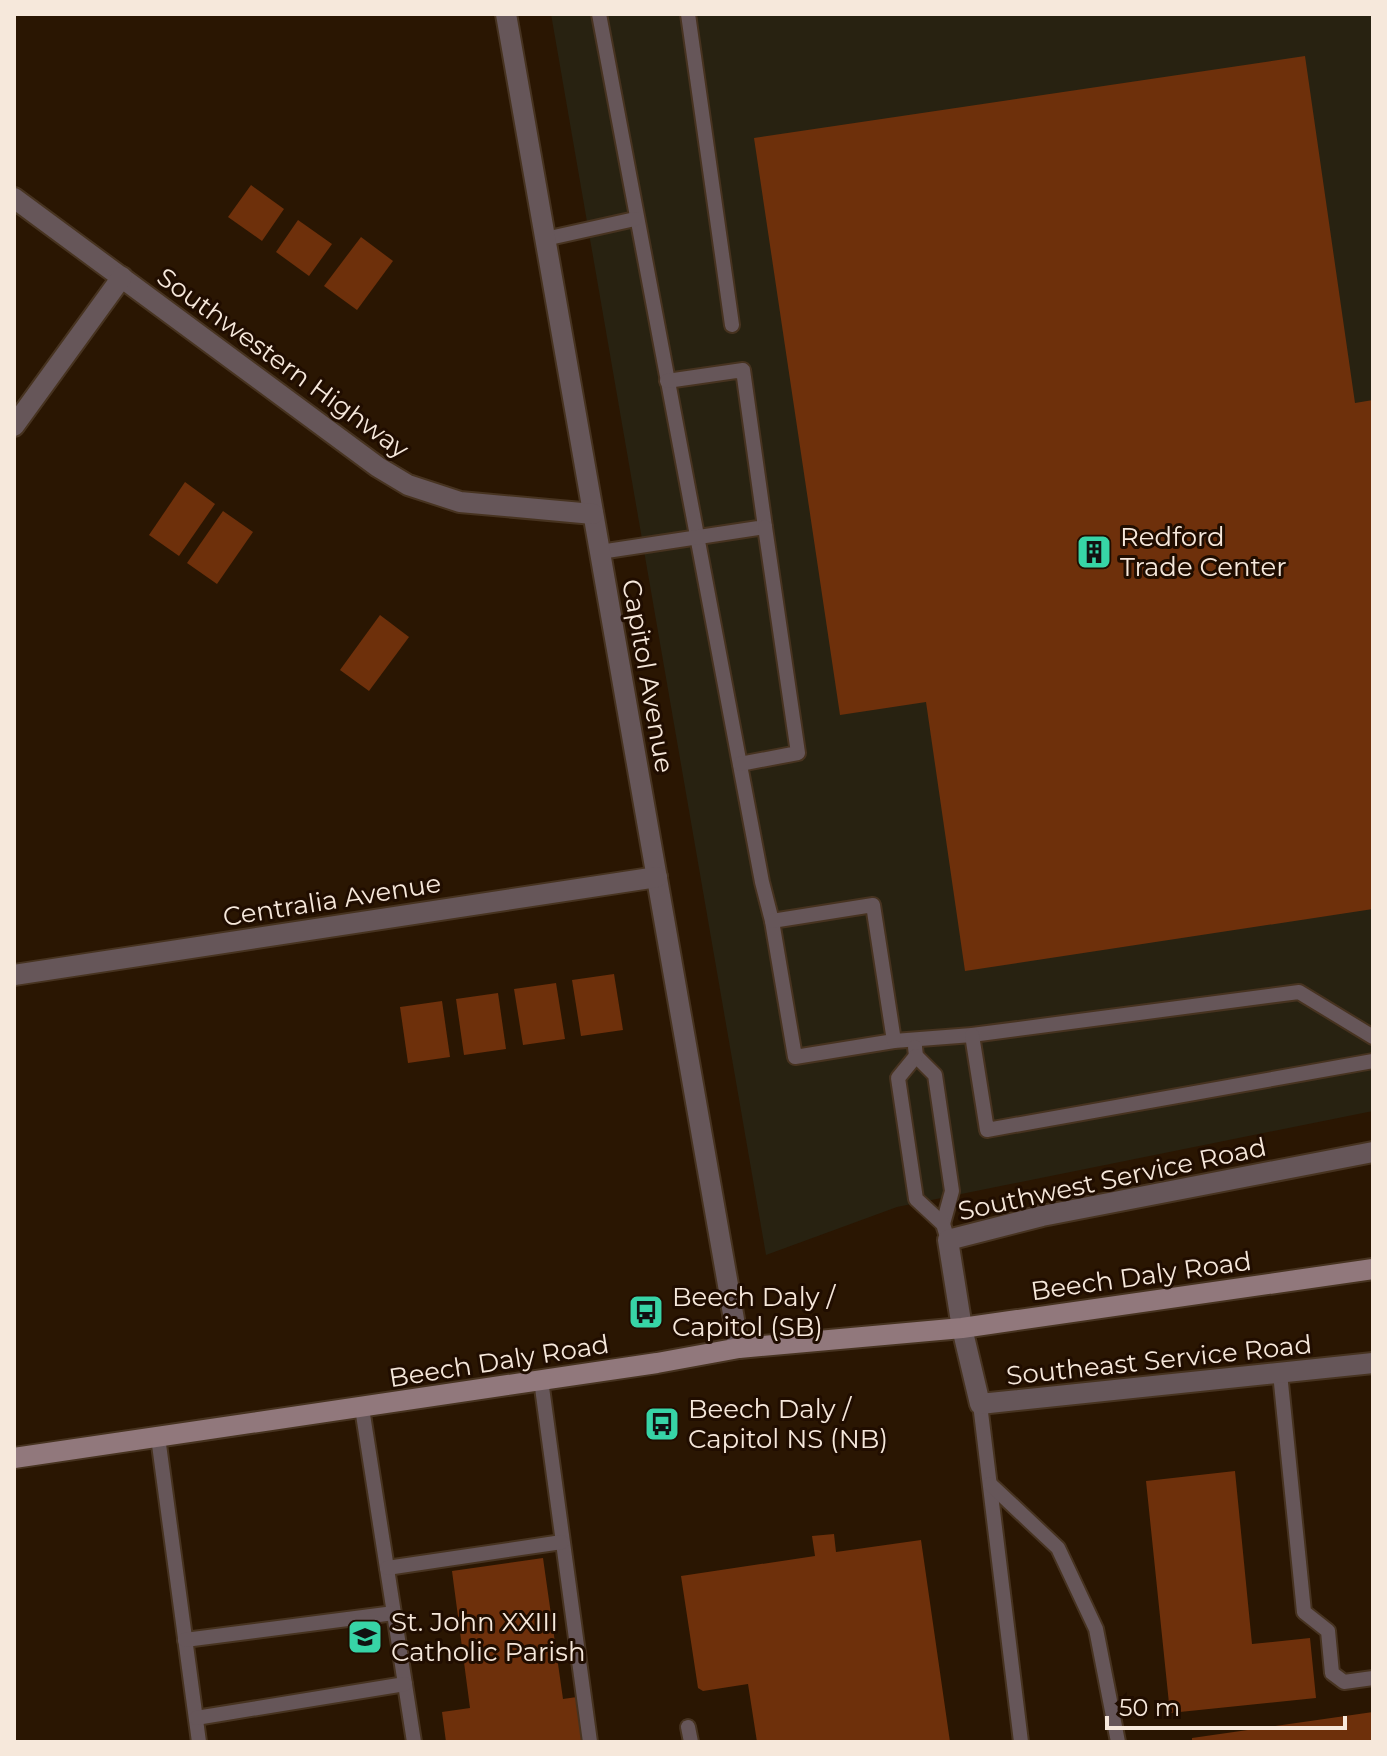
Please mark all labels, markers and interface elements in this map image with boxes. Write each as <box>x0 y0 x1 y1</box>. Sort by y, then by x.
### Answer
street label: Southwestern Highway <box>151 261 416 466</box>
place label: Redford Trade Center <box>1120 521 1287 583</box>
building icon: Redford Trade Center <box>1075 533 1113 571</box>
street label: Capitol Avenue <box>615 577 681 775</box>
street label: Centralia Avenue <box>221 867 443 933</box>
street label: Southwest Service Road <box>955 1131 1269 1227</box>
street label: Beech Daly Road <box>1029 1245 1253 1307</box>
place label: Beech Daly / Capitol (SB) <box>672 1281 836 1343</box>
bus stop icon: Beech Daly / Capitol (SB) <box>627 1293 665 1331</box>
street label: Beech Daly Road <box>387 1328 611 1394</box>
street label: Southeast Service Road <box>1005 1328 1313 1392</box>
place label: Beech Daly / Capitol NS (NB) <box>688 1393 888 1455</box>
bus stop icon: Beech Daly / Capitol NS (NB) <box>643 1405 681 1443</box>
place label: St. John XXIII Catholic Parish <box>391 1606 586 1668</box>
school or university icon: St. John XXIII Catholic Parish <box>346 1618 384 1656</box>
scale bar <box>1107 1680 1345 1730</box>
text: 50 m <box>1119 1693 1180 1722</box>

